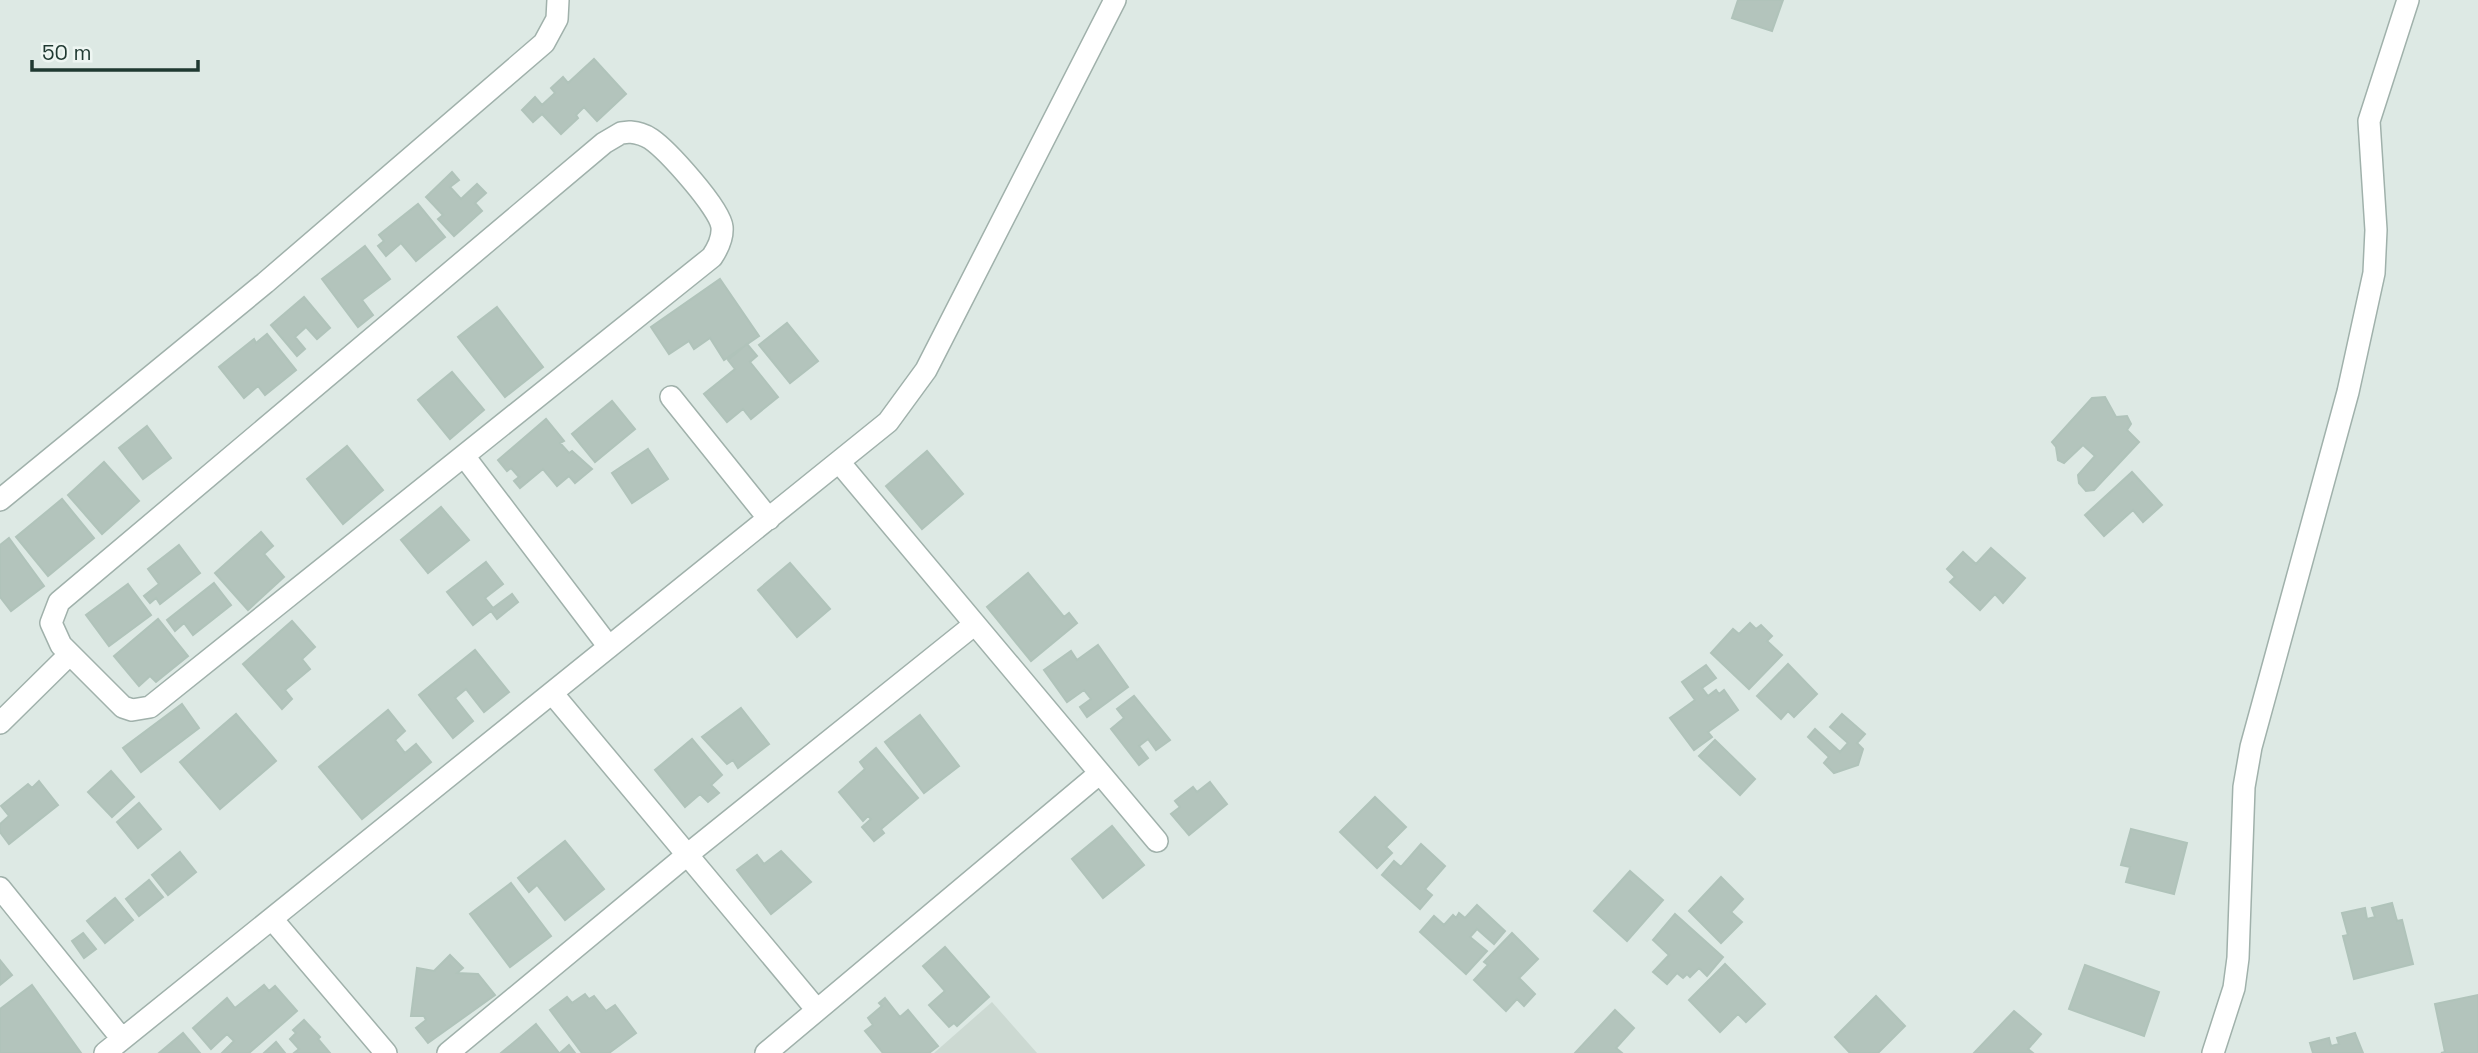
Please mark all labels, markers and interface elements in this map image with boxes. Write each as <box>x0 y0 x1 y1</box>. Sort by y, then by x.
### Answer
scale bar <box>32 28 198 72</box>
text: 50 m <box>42 39 92 66</box>

